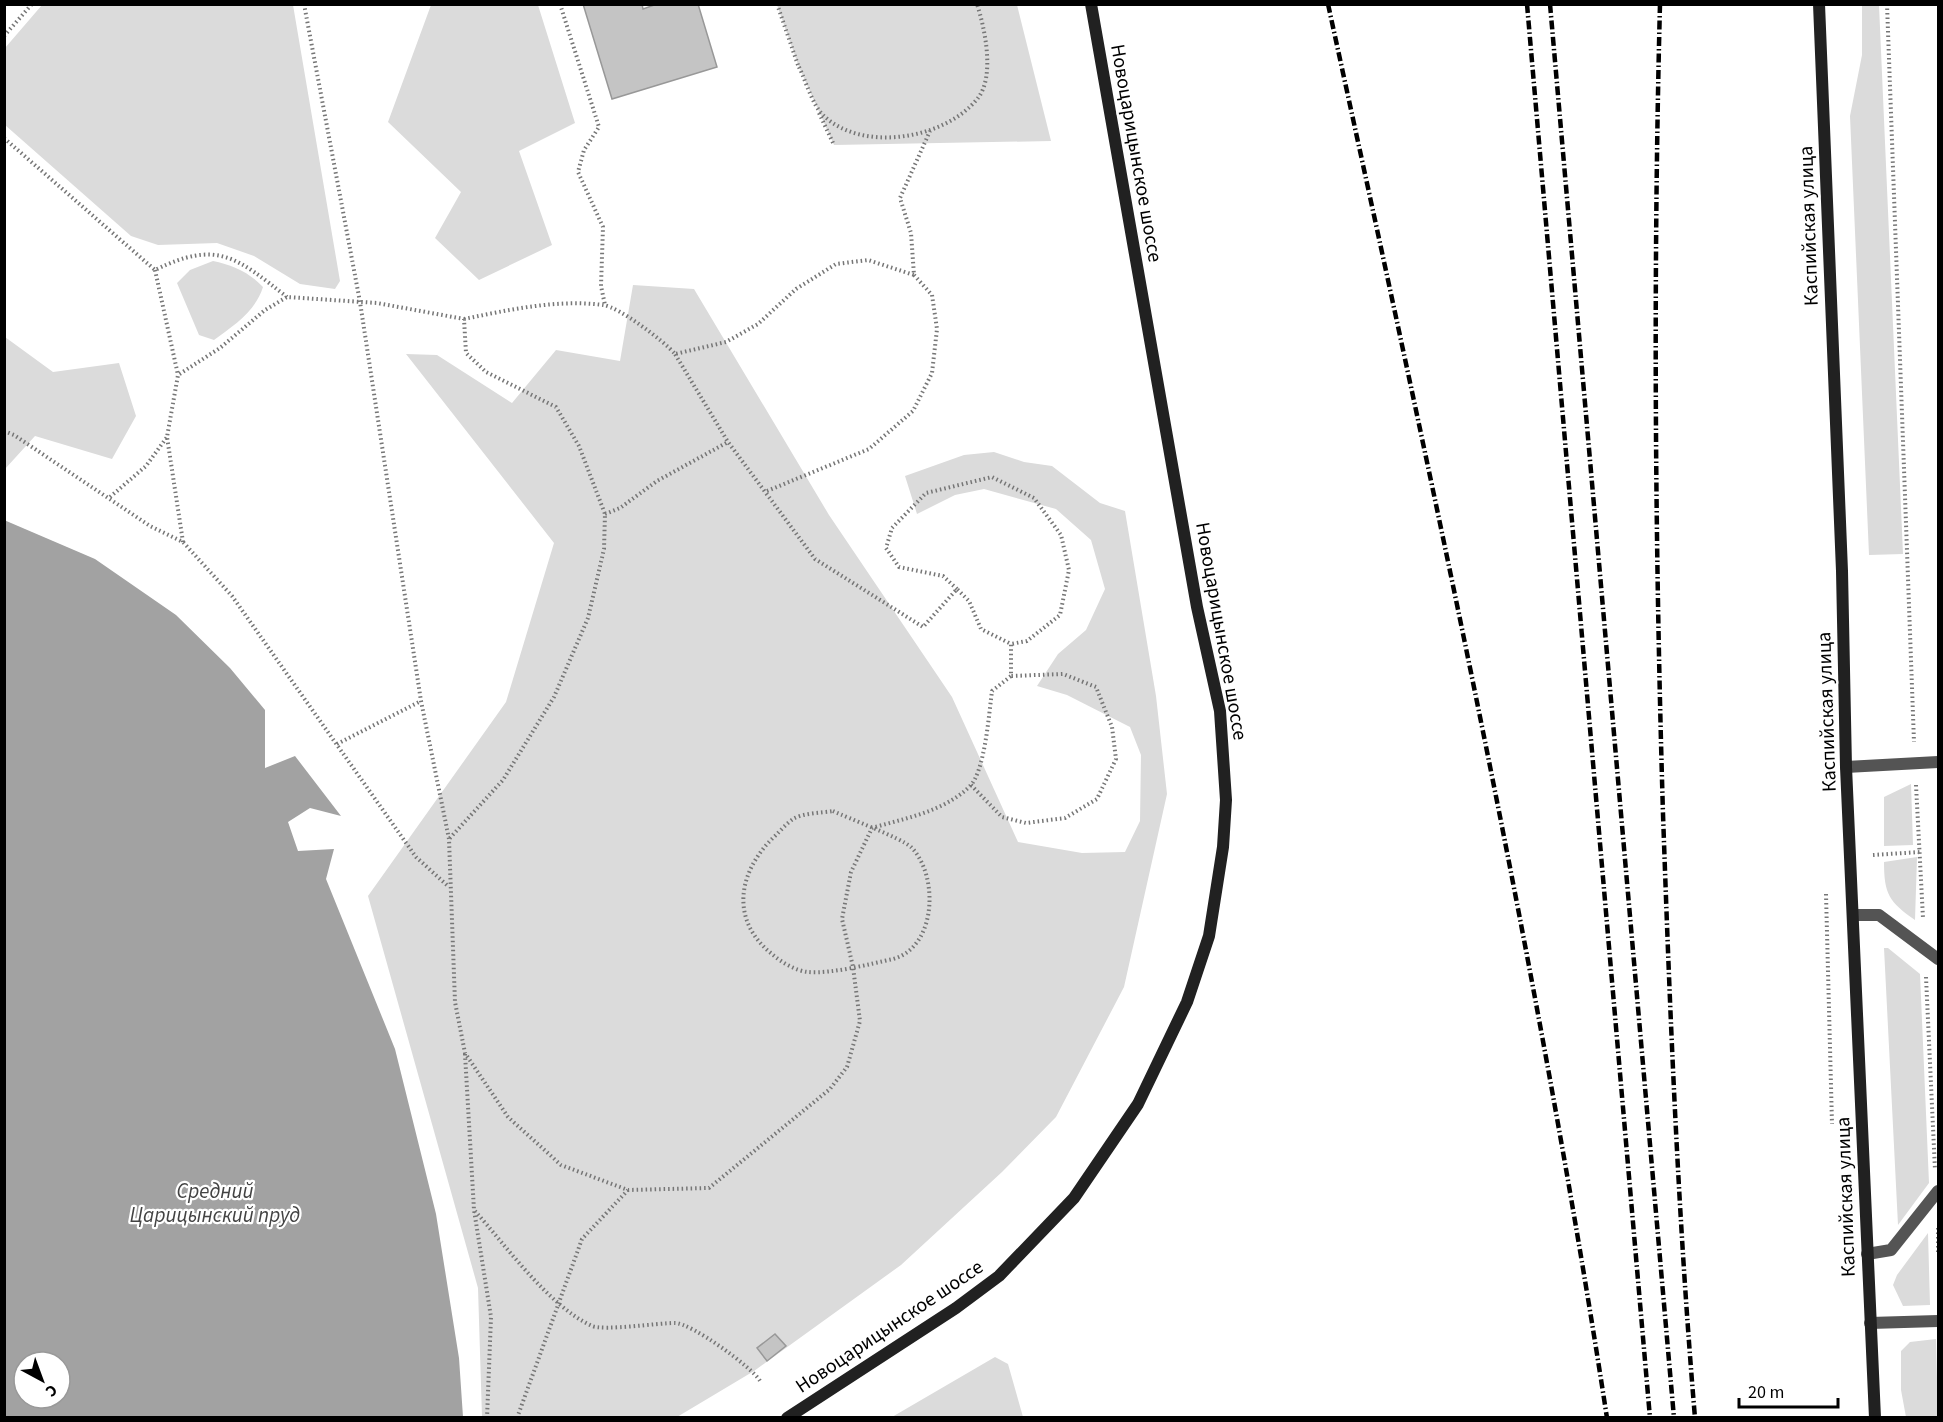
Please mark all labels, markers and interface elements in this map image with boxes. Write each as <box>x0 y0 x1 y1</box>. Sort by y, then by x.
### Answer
street label: Новоцарицынское шоссе <box>1103 42 1169 265</box>
street label: Каспийская улица <box>1792 145 1826 306</box>
street label: Новоцарицынское шоссе <box>1188 520 1254 743</box>
street label: Каспийская улица <box>1810 631 1844 792</box>
street label: Каспийская улица <box>1829 1116 1863 1277</box>
water label: Средний Царицынский пруд <box>130 1176 300 1230</box>
street label: Новоцарицынское шоссе <box>790 1253 989 1400</box>
north arrow <box>12 1350 72 1410</box>
scale bar <box>1739 1371 1838 1409</box>
text: С <box>40 1379 62 1402</box>
text: 20 m <box>1748 1380 1784 1405</box>

